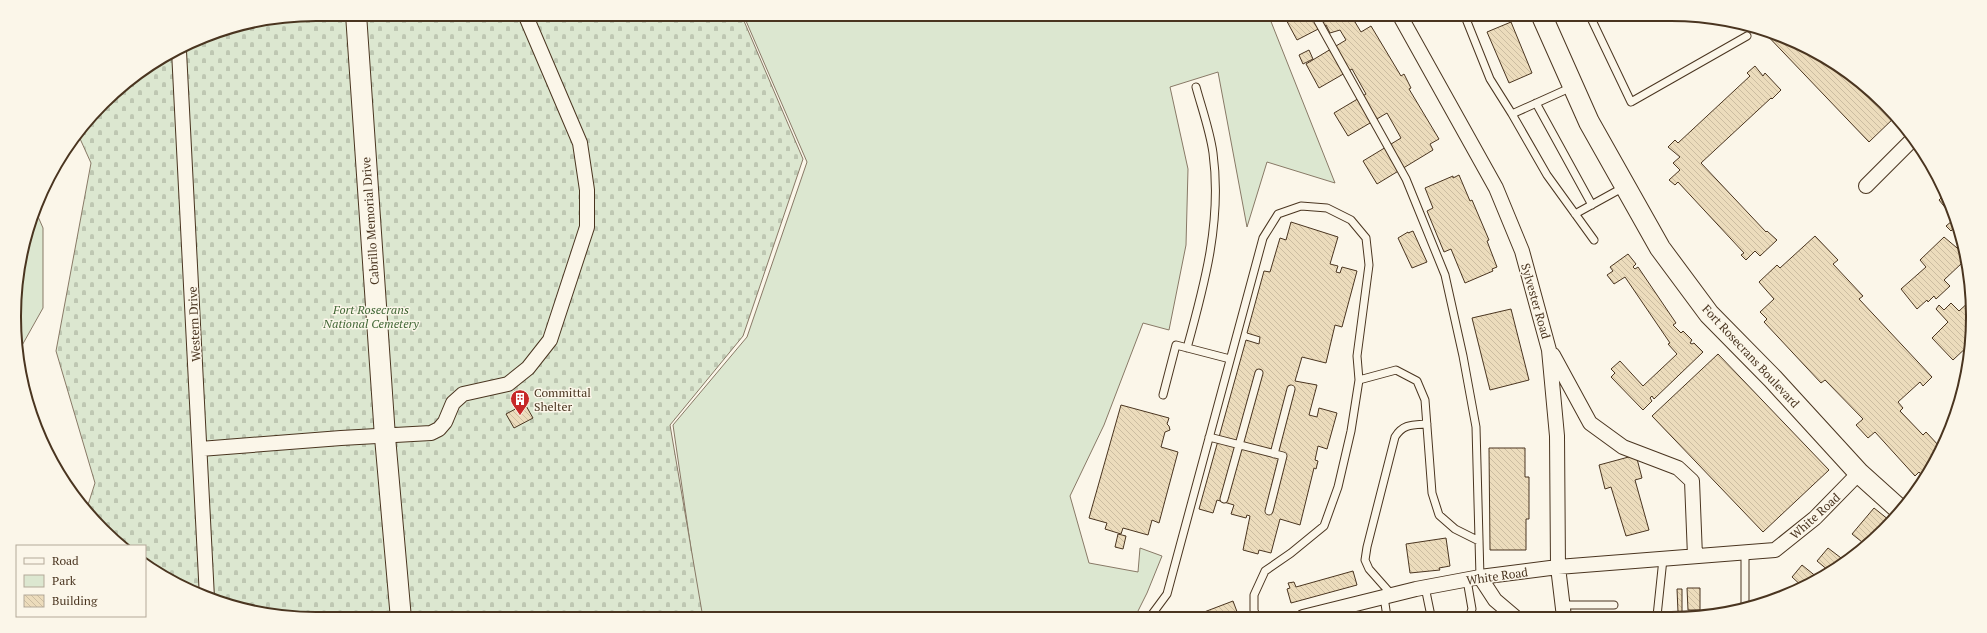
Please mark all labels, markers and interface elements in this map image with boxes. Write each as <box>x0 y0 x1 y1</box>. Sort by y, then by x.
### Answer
street label: Cabrillo Memorial Drive <box>358 157 382 285</box>
street label: Sylvester Road <box>1518 261 1554 341</box>
street label: Western Drive <box>185 286 203 362</box>
street label: Fort Rosecrans Boulevard <box>1699 301 1803 411</box>
park label: Fort Rosecrans National Cemetery <box>322 302 419 331</box>
place label: Committal Shelter <box>534 385 591 414</box>
building icon: Committal Shelter <box>509 388 531 416</box>
street label: White Road <box>1787 489 1843 542</box>
legend <box>16 545 146 617</box>
text: Road <box>52 553 79 568</box>
street label: White Road <box>1465 564 1529 588</box>
text: Park <box>52 573 77 588</box>
text: Building <box>52 593 98 608</box>

